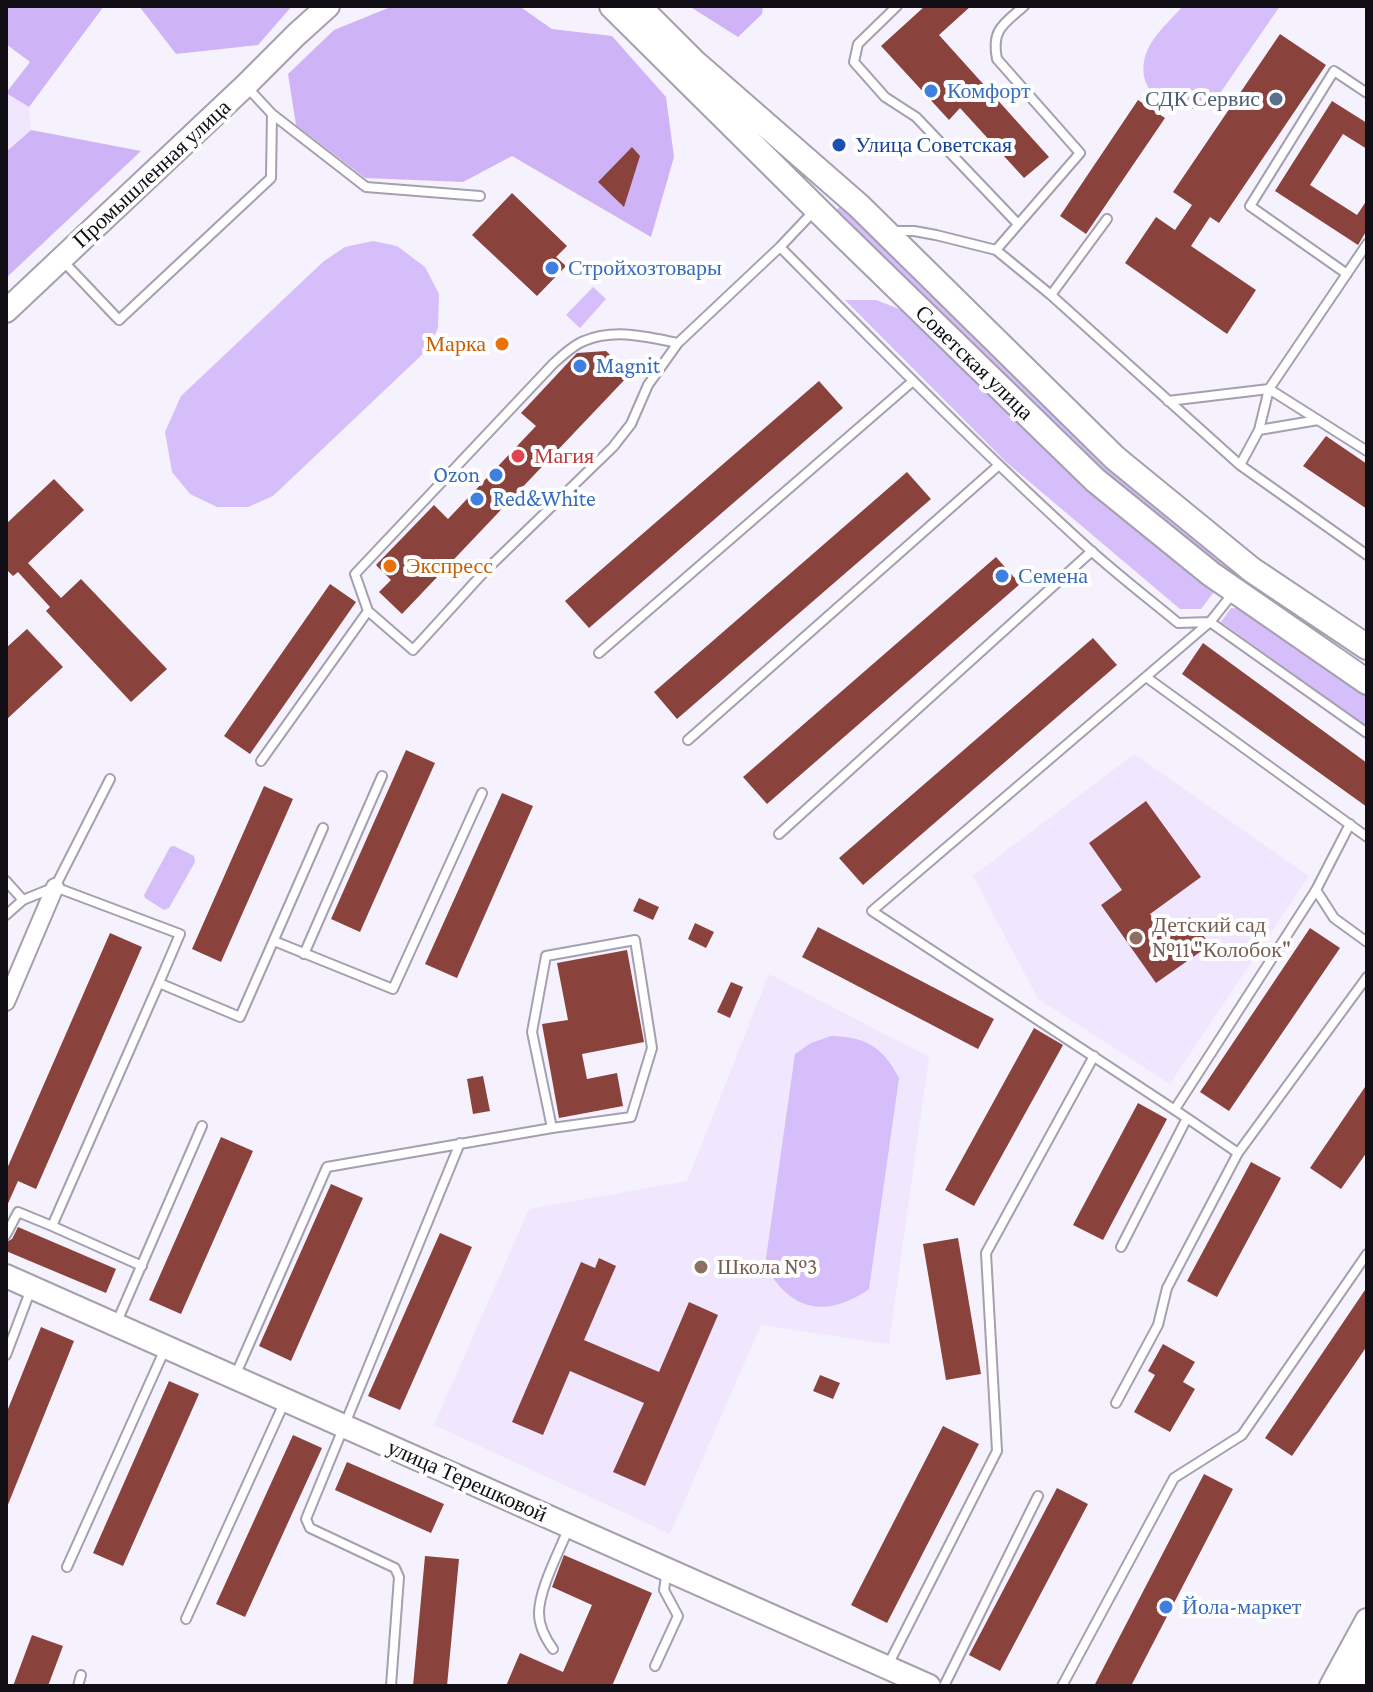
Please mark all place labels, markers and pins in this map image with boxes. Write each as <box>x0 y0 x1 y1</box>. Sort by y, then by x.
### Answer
place label: Комфорт <box>947 78 1031 104</box>
marker: Комфорт <box>922 82 940 100</box>
place label: СДК Сервис <box>1145 86 1260 112</box>
marker: СДК Сервис <box>1267 90 1285 108</box>
place label: Улица Советская <box>855 132 1012 158</box>
marker: Улица Советская <box>830 136 848 154</box>
place label: Стройхозтовары <box>568 255 722 281</box>
marker: Стройхозтовары <box>543 259 561 277</box>
place label: Марка <box>426 331 486 357</box>
marker: Марка <box>493 335 511 353</box>
place label: Magnit <box>596 353 660 379</box>
marker: Magnit <box>571 357 589 375</box>
place label: Магия <box>534 443 594 469</box>
marker: Магия <box>509 447 527 465</box>
place label: Ozon <box>433 462 480 488</box>
marker: Ozon <box>487 466 505 484</box>
place label: Red&White <box>493 486 596 512</box>
marker: Red&White <box>468 490 486 508</box>
place label: Экспресс <box>406 553 493 579</box>
marker: Экспресс <box>381 557 399 575</box>
place label: Семена <box>1018 563 1088 589</box>
marker: Семена <box>993 567 1011 585</box>
place label: Детский сад №11 "Колобок" <box>1152 912 1291 964</box>
marker: Детский сад №11 "Колобок" <box>1127 929 1145 947</box>
place label: Школа №3 <box>717 1254 818 1280</box>
marker: Школа №3 <box>692 1258 710 1276</box>
place label: Йола-маркет <box>1182 1594 1301 1620</box>
marker: Йола-маркет <box>1157 1598 1175 1616</box>

